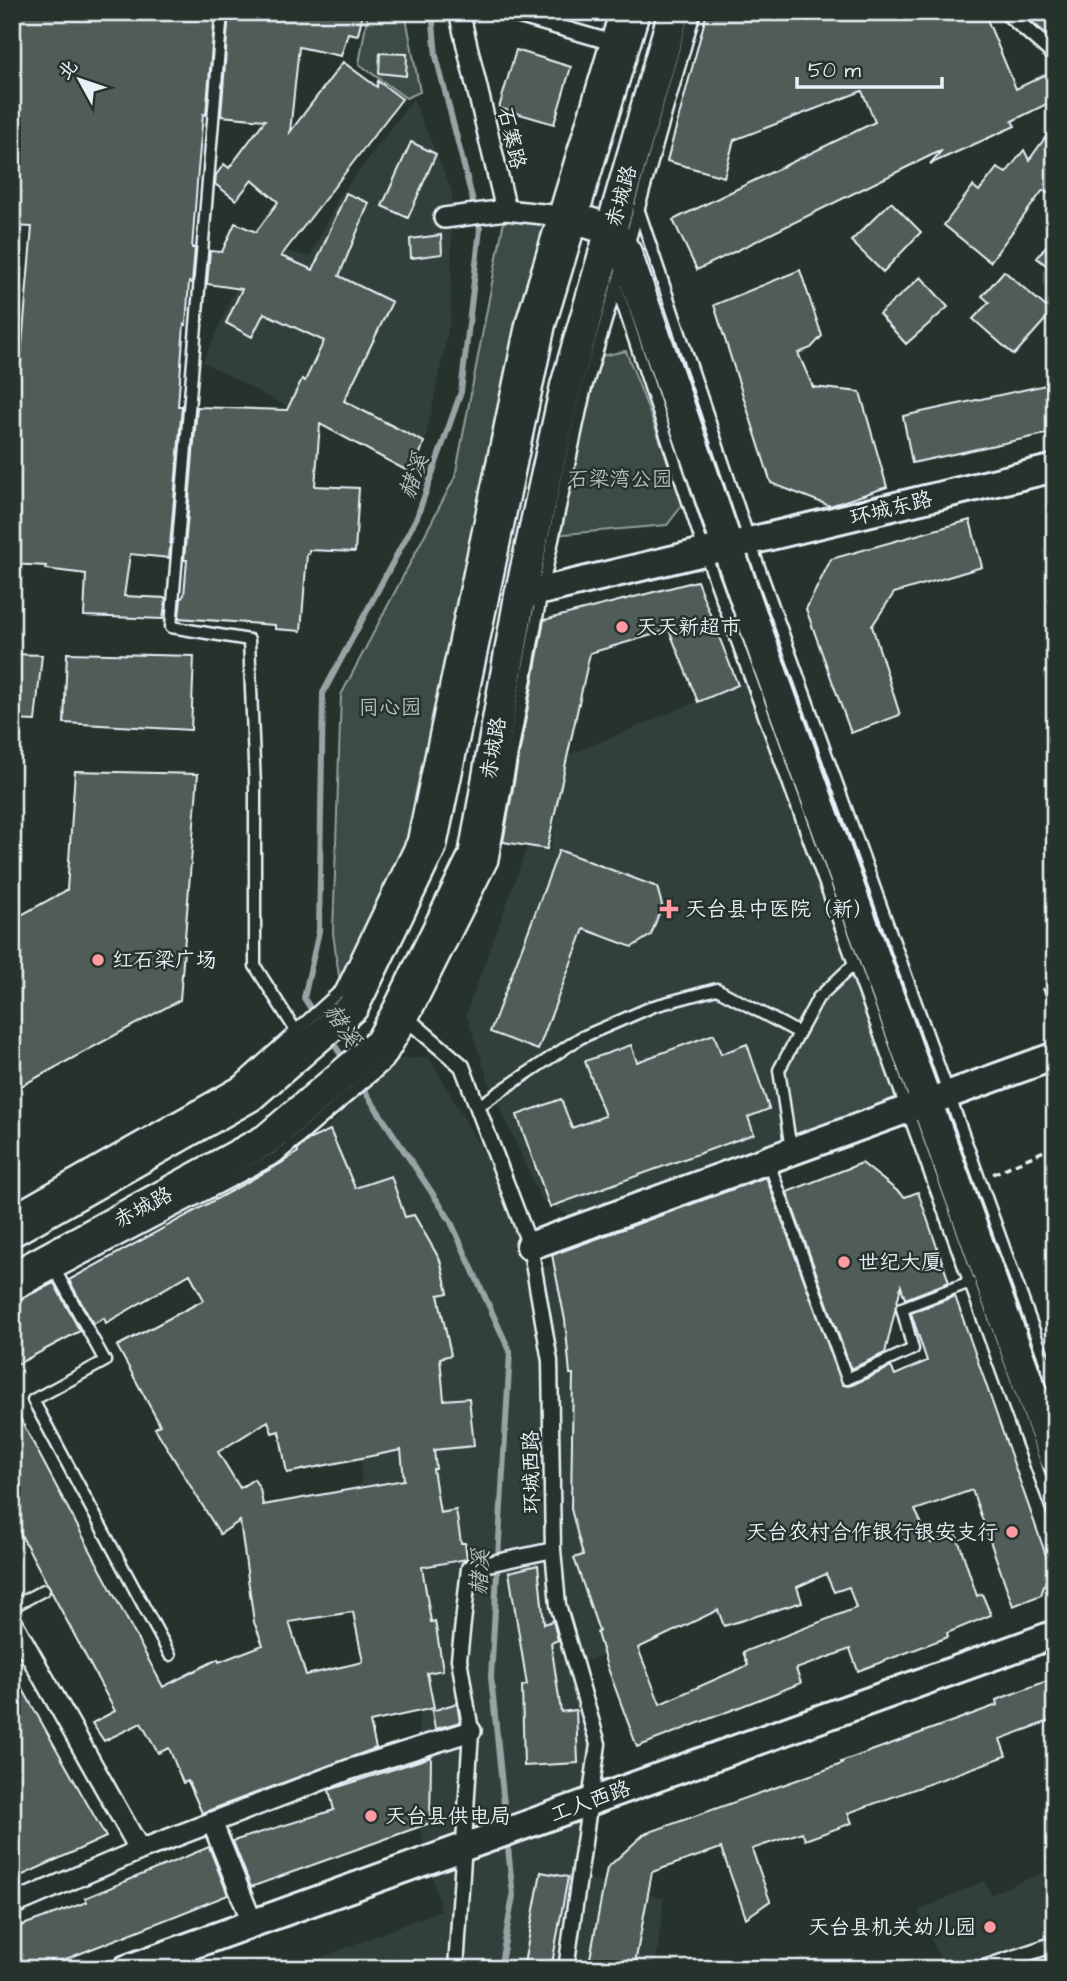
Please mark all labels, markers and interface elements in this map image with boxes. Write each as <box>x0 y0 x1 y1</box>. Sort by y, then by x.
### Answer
north arrow <box>46 46 116 116</box>
scale bar <box>797 46 943 90</box>
text: 北 <box>52 54 85 86</box>
text: 50 m <box>808 56 862 85</box>
street label: 石寨路 <box>490 104 533 172</box>
street label: 赤城路 <box>599 162 644 230</box>
water label: 赭溪 <box>391 447 438 503</box>
park label: 石梁湾公园 <box>568 465 673 494</box>
street label: 环城东路 <box>847 484 935 533</box>
place label: 天天新超市 <box>636 613 741 642</box>
marker: 天天新超市 <box>614 619 630 635</box>
park label: 同心园 <box>359 693 422 722</box>
street label: 赤城路 <box>474 715 513 782</box>
place label: 天台县中医院（新） <box>685 895 874 924</box>
marker: 天台县中医院（新） <box>659 899 679 919</box>
place label: 红石梁广场 <box>112 946 217 975</box>
marker: 红石梁广场 <box>90 952 106 968</box>
water label: 赭溪 <box>316 998 369 1055</box>
street label: 赤城路 <box>109 1180 178 1235</box>
place label: 世纪大厦 <box>858 1248 942 1277</box>
marker: 世纪大厦 <box>836 1254 852 1270</box>
street label: 环城西路 <box>516 1430 547 1514</box>
place label: 天台农村合作银行银安支行 <box>746 1518 998 1547</box>
marker: 天台农村合作银行银安支行 <box>1004 1524 1020 1540</box>
water label: 赭溪 <box>463 1546 497 1596</box>
street label: 工人西路 <box>546 1773 635 1829</box>
place label: 天台县供电局 <box>385 1802 511 1831</box>
marker: 天台县供电局 <box>363 1808 379 1824</box>
place label: 天台县机关幼儿园 <box>808 1913 976 1942</box>
marker: 天台县机关幼儿园 <box>982 1919 998 1935</box>

